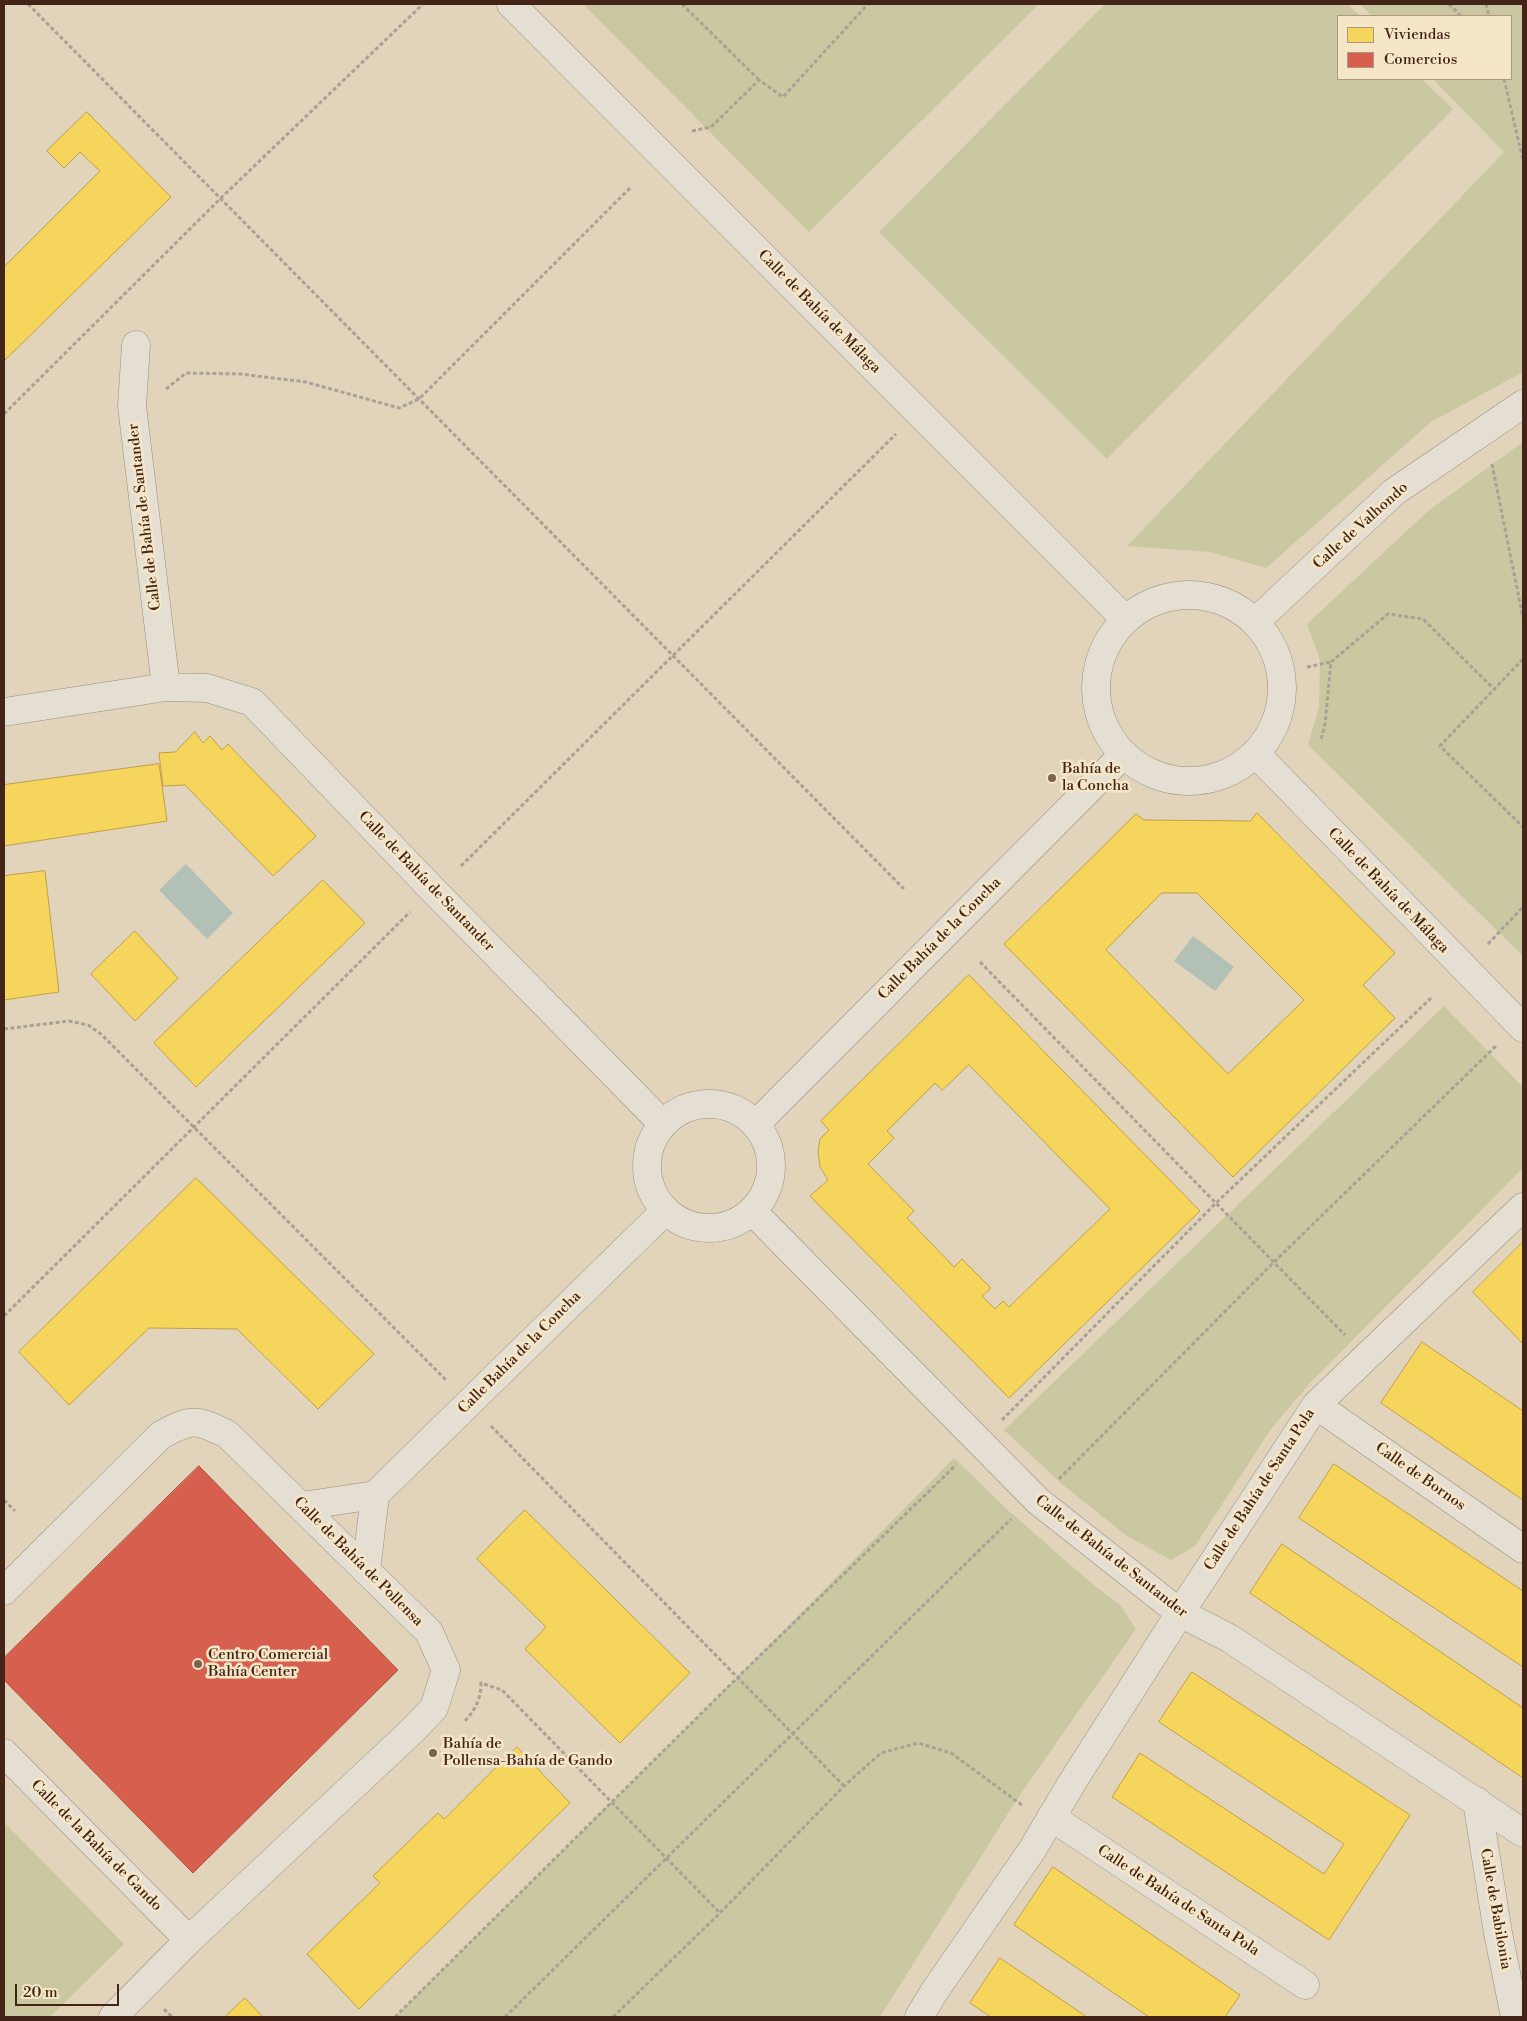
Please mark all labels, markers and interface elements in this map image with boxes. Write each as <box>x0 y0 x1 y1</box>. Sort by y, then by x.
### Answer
legend <box>1337 15 1512 80</box>
text: Viviendas <box>1384 25 1450 44</box>
text: Comercios <box>1384 50 1457 69</box>
street label: Calle de Bahía de Málaga <box>754 247 884 377</box>
street label: Calle de Bahía de Santander <box>125 422 165 612</box>
street label: Calle de Valhondo <box>1310 479 1412 573</box>
place label: Bahía de la Concha <box>1062 760 1129 795</box>
marker: Bahía de la Concha <box>1046 772 1058 784</box>
street label: Calle de Bahía de Santander <box>354 808 498 956</box>
street label: Calle de Bahía de Málaga <box>1324 825 1452 957</box>
street label: Calle Bahía de la Concha <box>875 874 1005 1004</box>
street label: Calle Bahía de la Concha <box>455 1288 585 1418</box>
street label: Calle de Bahía de Santa Pola <box>1201 1406 1319 1574</box>
street label: Calle de Bornos <box>1371 1439 1469 1515</box>
street label: Calle de Bahía de Santander <box>1031 1492 1191 1622</box>
street label: Calle de Bahía de Pollensa <box>290 1494 426 1630</box>
place label: Centro Comercial Bahía Center <box>208 1646 328 1681</box>
marker: Centro Comercial Bahía Center <box>192 1658 204 1670</box>
place label: Bahía de Pollensa-Bahía de Gando <box>443 1735 613 1770</box>
marker: Bahía de Pollensa-Bahía de Gando <box>427 1747 439 1759</box>
street label: Calle de la Bahía de Gando <box>27 1777 165 1915</box>
street label: Calle de Bahía de Santa Pola <box>1094 1842 1262 1960</box>
street label: Calle de Babilonia <box>1475 1847 1515 1971</box>
scale bar <box>18 1974 121 2006</box>
text: 20 m <box>23 1983 58 2002</box>

